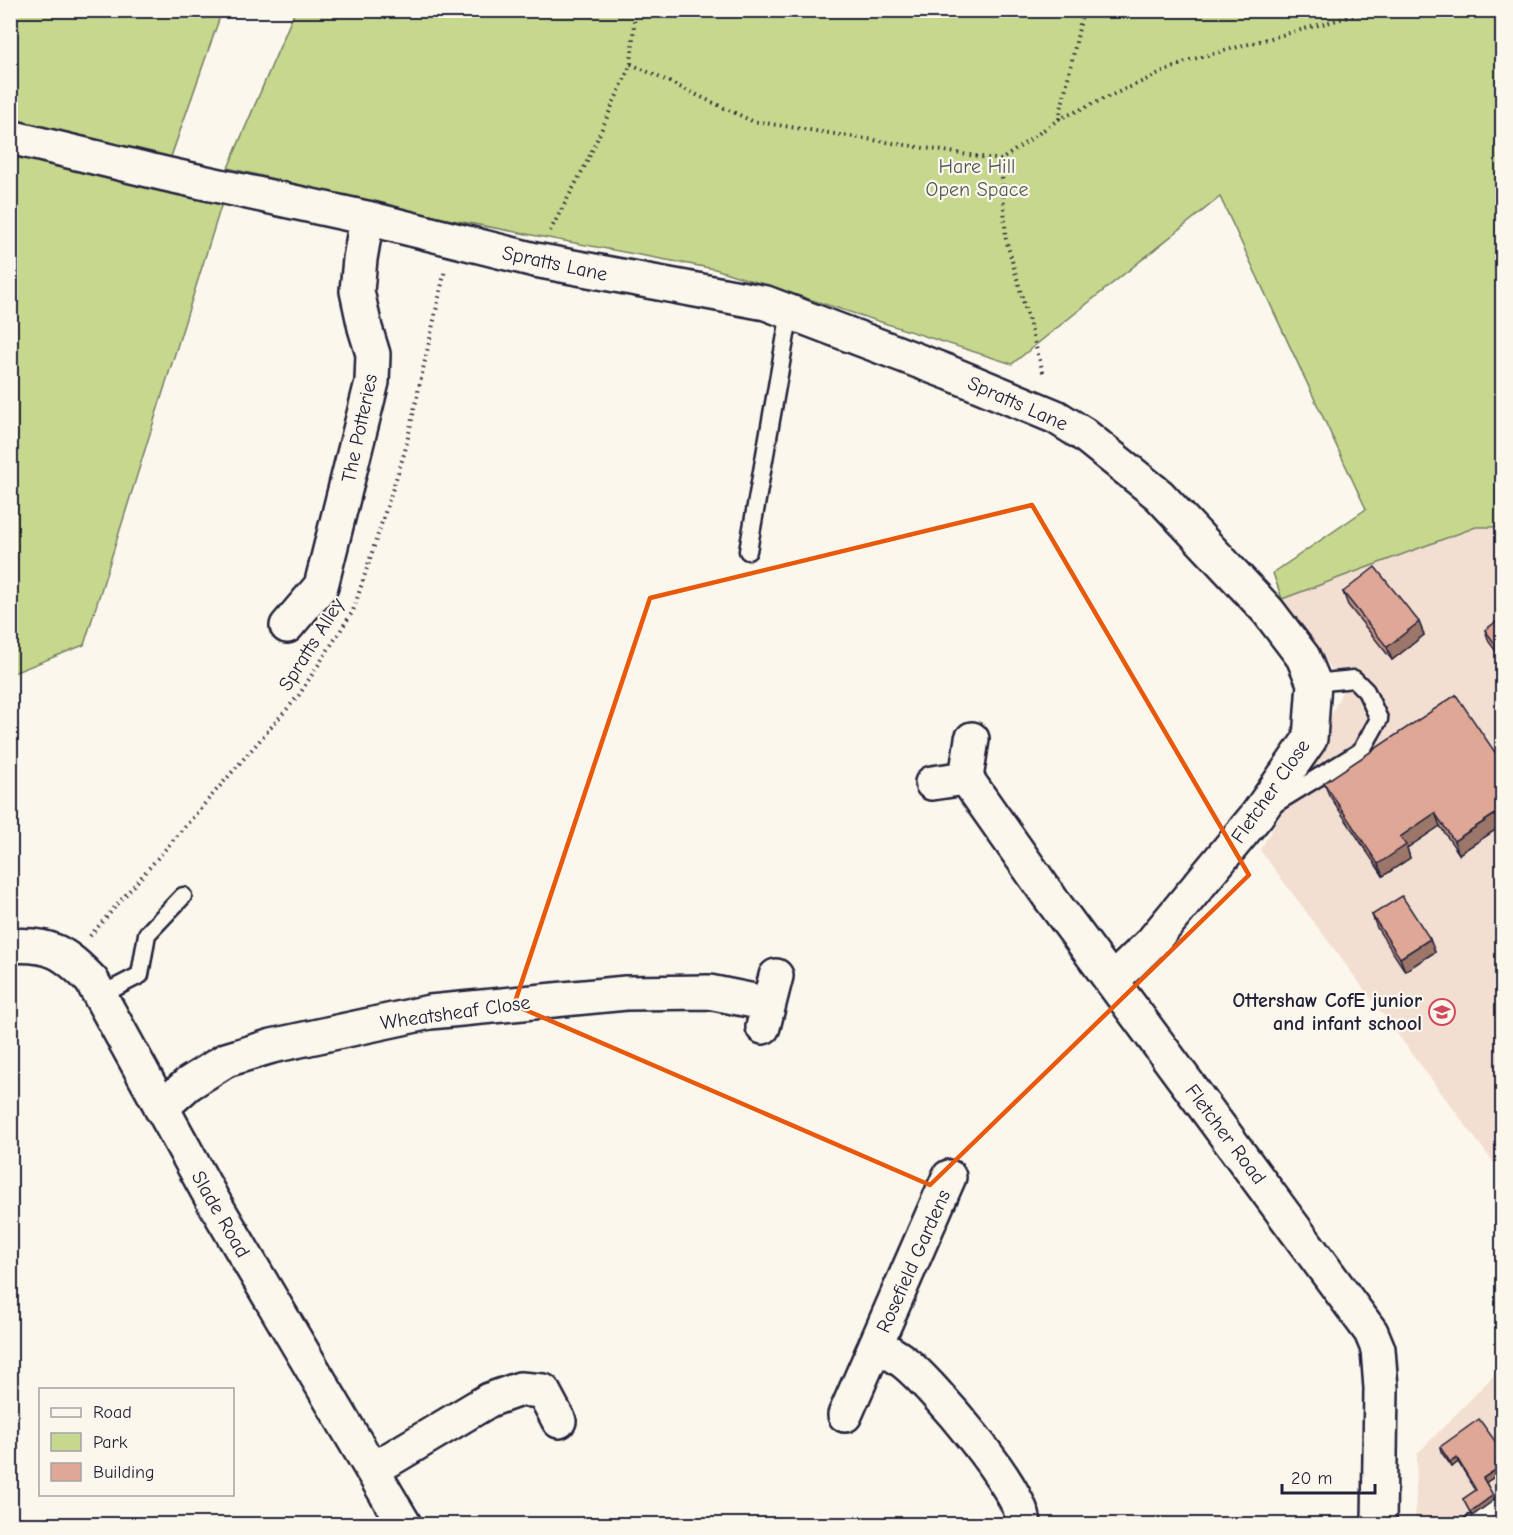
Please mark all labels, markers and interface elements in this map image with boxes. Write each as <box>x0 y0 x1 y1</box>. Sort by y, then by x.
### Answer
park label: Hare Hill Open Space <box>926 155 1028 201</box>
street label: Spratts Lane <box>500 241 610 286</box>
street label: Spratts Lane <box>964 371 1071 436</box>
street label: The Potteries <box>337 372 382 484</box>
street label: Spratts Alley <box>274 593 349 695</box>
street label: Fletcher Close <box>1226 735 1315 848</box>
place label: Ottershaw CofE junior and infant school <box>1233 989 1422 1035</box>
street label: Wheatsheaf Close <box>379 991 532 1034</box>
school or university icon: Ottershaw CofE junior and infant school <box>1427 997 1457 1027</box>
street label: Fletcher Road <box>1181 1080 1271 1189</box>
street label: Slade Road <box>187 1167 255 1262</box>
street label: Rosefield Gardens <box>872 1186 955 1336</box>
legend <box>39 1388 234 1496</box>
text: Road <box>93 1402 132 1423</box>
text: Park <box>93 1432 128 1453</box>
scale bar <box>1282 1457 1375 1495</box>
text: Building <box>93 1462 155 1483</box>
text: 20 m <box>1291 1468 1332 1489</box>

